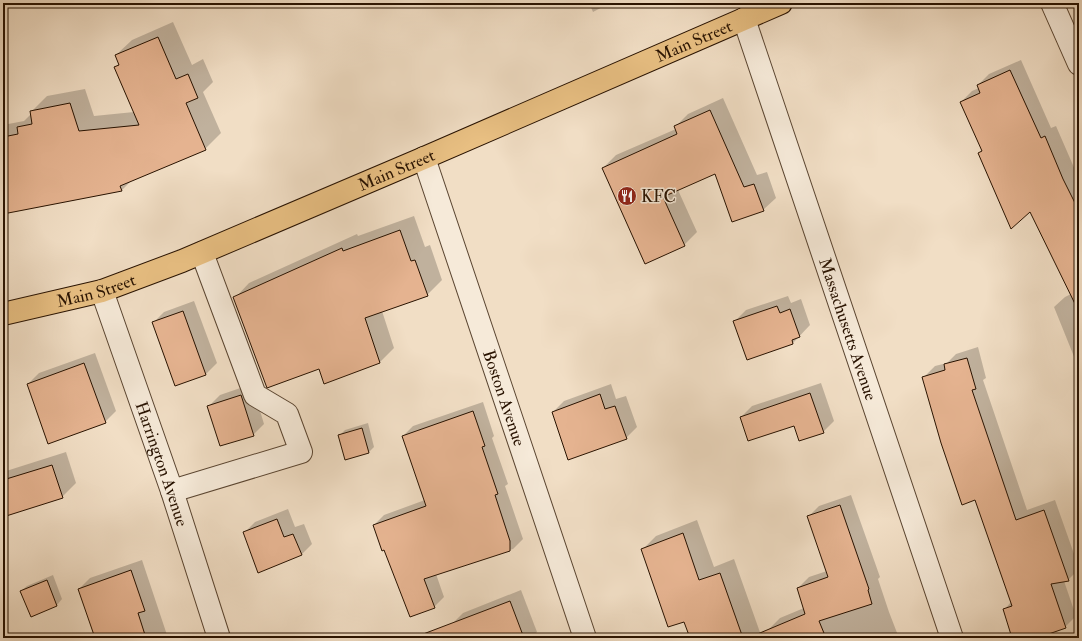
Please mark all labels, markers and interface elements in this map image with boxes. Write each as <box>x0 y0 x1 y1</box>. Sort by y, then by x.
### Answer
street label: Main Street <box>652 15 735 67</box>
street label: Main Street <box>355 144 438 195</box>
restaurant icon: KFC <box>616 185 638 207</box>
place label: KFC <box>641 186 676 207</box>
street label: Massachusetts Avenue <box>814 255 882 403</box>
street label: Main Street <box>55 269 139 312</box>
street label: Boston Avenue <box>479 347 530 449</box>
street label: Harrington Avenue <box>131 399 193 529</box>

